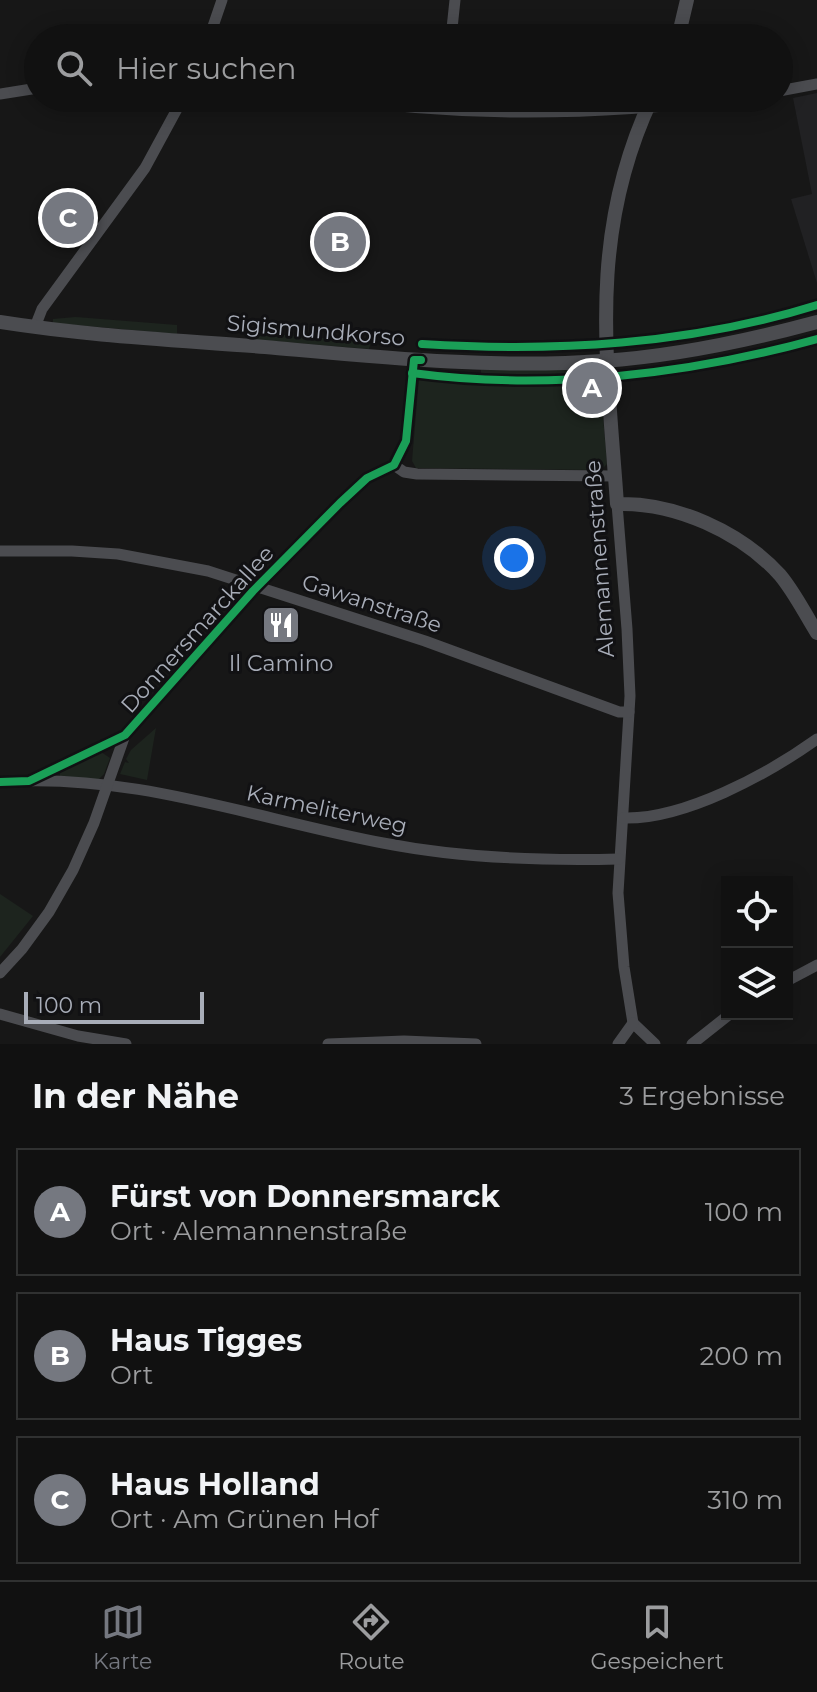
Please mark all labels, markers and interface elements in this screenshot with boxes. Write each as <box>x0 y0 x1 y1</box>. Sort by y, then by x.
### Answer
search box <box>24 24 793 112</box>
icon: search <box>52 46 96 90</box>
text: Hier suchen <box>116 50 297 87</box>
pin: C <box>42 188 94 248</box>
pin: B <box>314 212 366 272</box>
street label: Sigismundkorso <box>226 309 406 352</box>
pin: A <box>566 358 618 418</box>
street label: Alemannenstraße <box>579 459 620 659</box>
your location <box>494 538 534 578</box>
street label: Donnersmarckallee <box>115 540 280 719</box>
street label: Gawanstraße <box>299 568 445 639</box>
restaurant icon: Il Camino <box>260 604 302 646</box>
place label: Il Camino <box>229 650 333 677</box>
street label: Karmeliterweg <box>244 779 410 840</box>
map controls <box>721 876 793 1020</box>
button: locate <box>721 876 793 948</box>
button: layers <box>721 948 793 1020</box>
scale bar <box>24 988 204 1024</box>
text: 100 m <box>36 992 102 1019</box>
text: In der Nähe <box>32 1075 239 1117</box>
text: 3 Ergebnisse <box>619 1080 785 1112</box>
text: Fürst von Donnersmarck <box>110 1178 500 1215</box>
text: A <box>50 1196 70 1228</box>
text: 100 m <box>705 1196 783 1228</box>
text: Ort · Alemannenstraße <box>110 1215 407 1247</box>
text: Haus Tigges <box>110 1322 302 1359</box>
text: B <box>50 1340 70 1372</box>
text: 200 m <box>699 1340 783 1372</box>
text: Ort <box>110 1359 153 1391</box>
text: Haus Holland <box>110 1466 320 1503</box>
text: C <box>51 1484 69 1516</box>
text: 310 m <box>707 1484 783 1516</box>
text: Ort · Am Grünen Hof <box>110 1503 378 1535</box>
tab: Karte <box>93 1600 152 1675</box>
tab: Route <box>338 1600 404 1675</box>
tab: Gespeichert <box>590 1600 724 1675</box>

